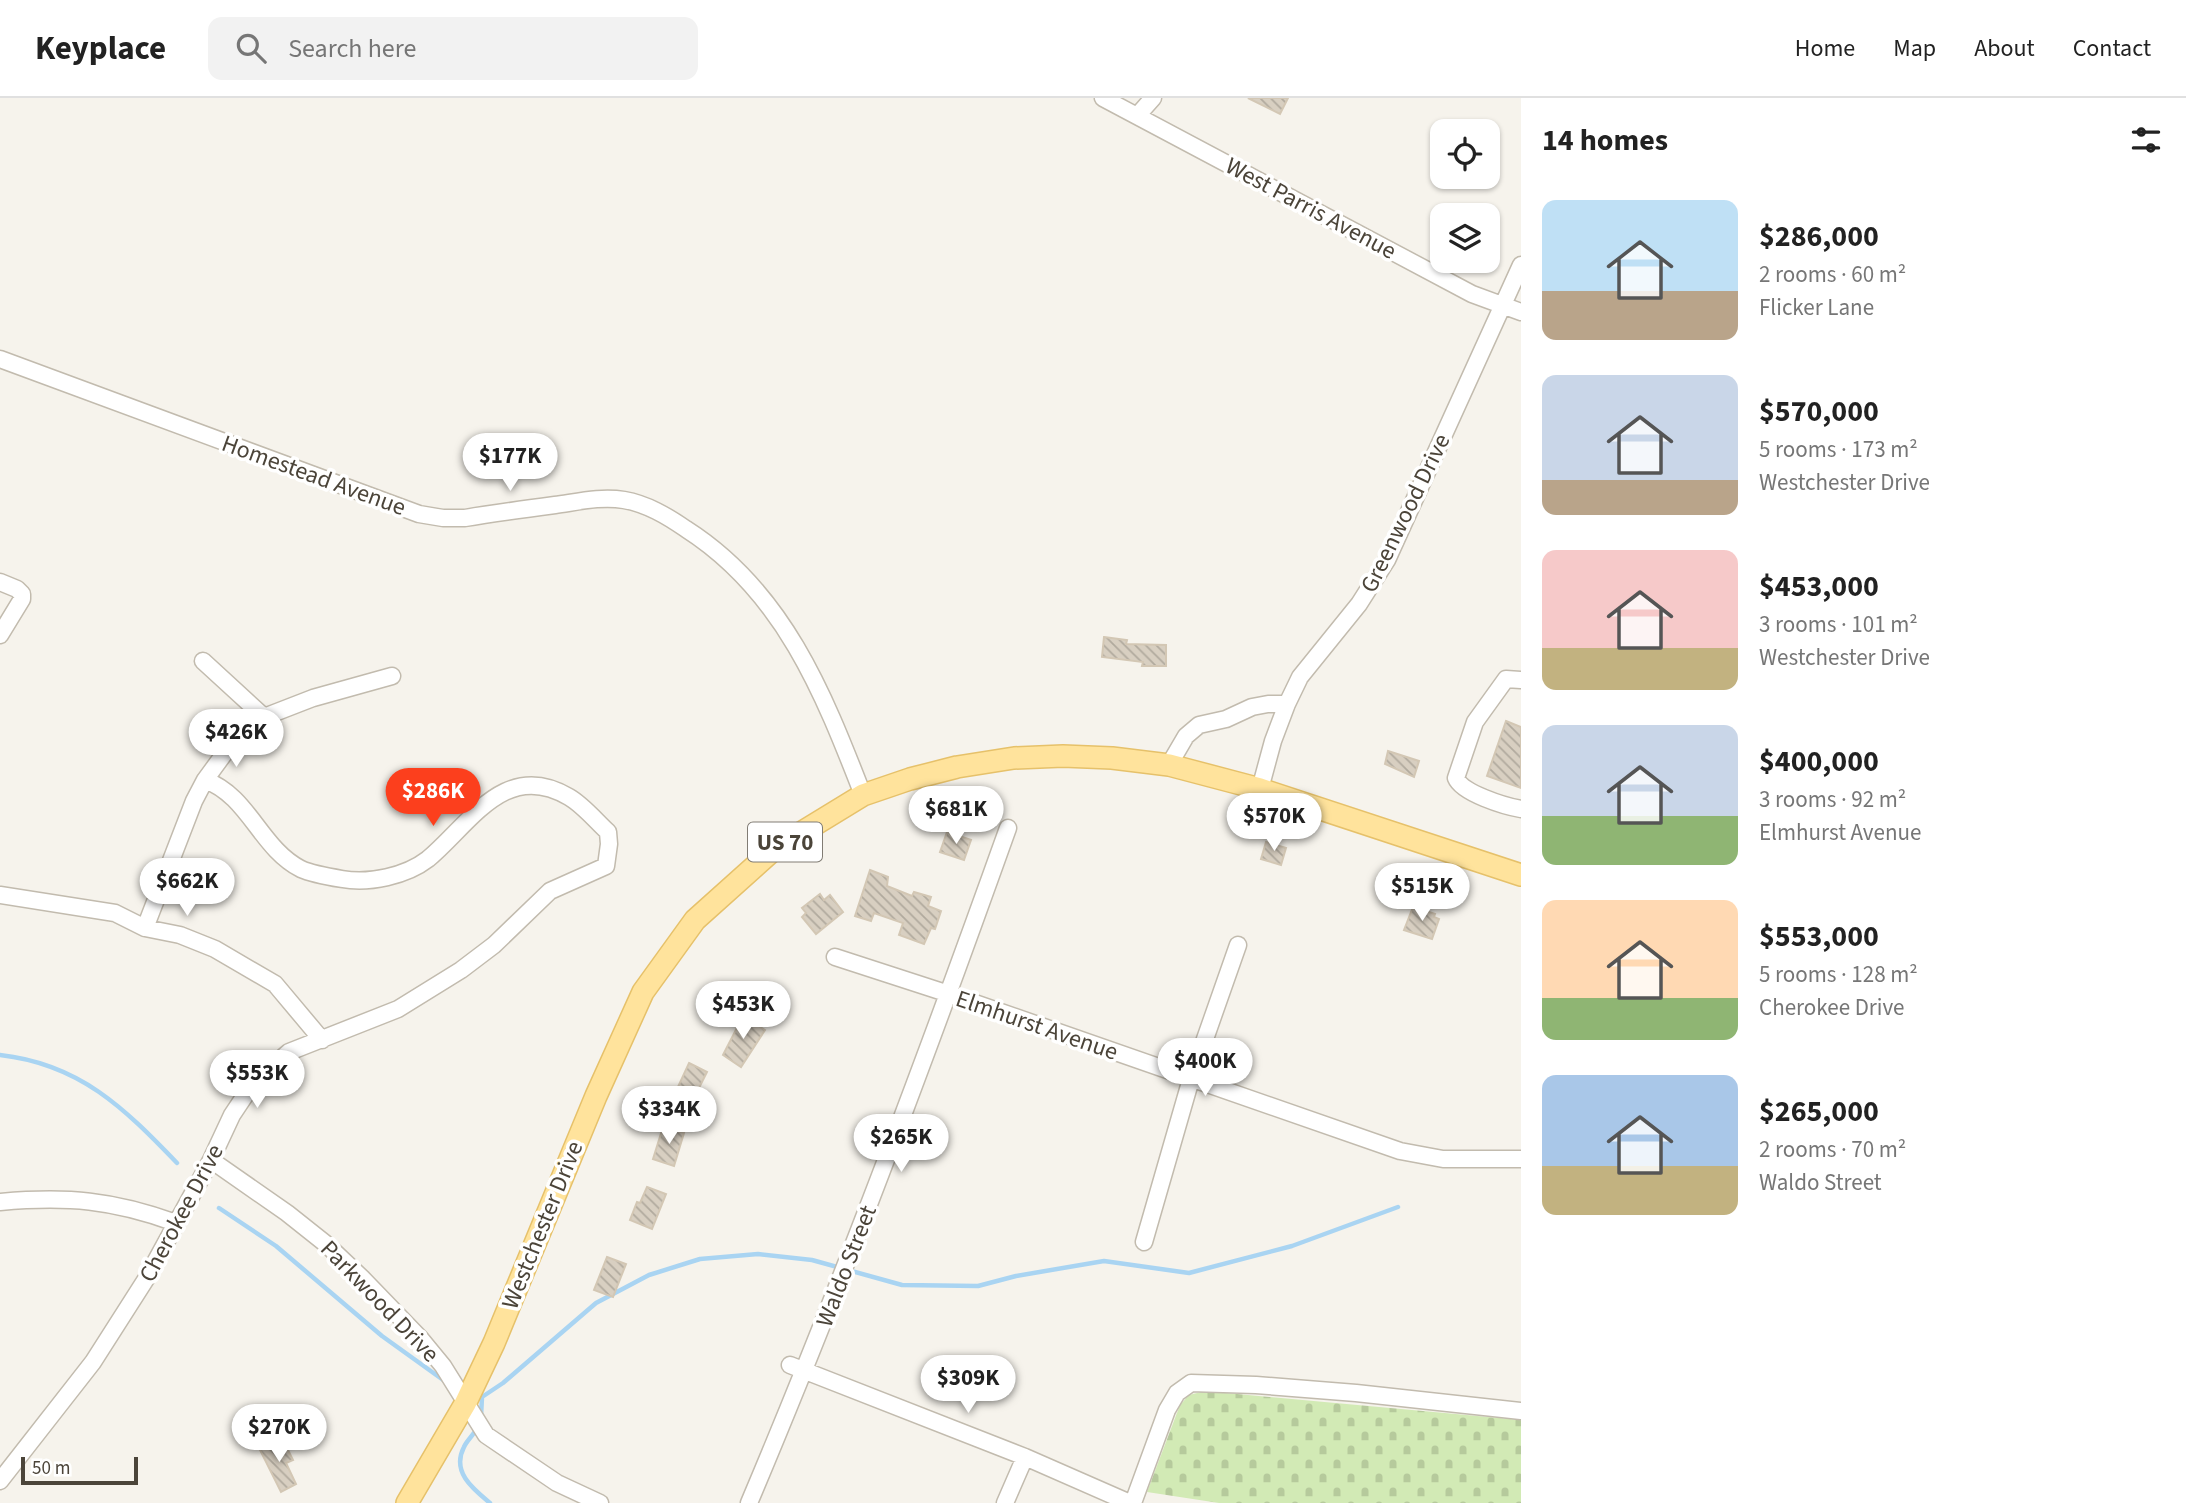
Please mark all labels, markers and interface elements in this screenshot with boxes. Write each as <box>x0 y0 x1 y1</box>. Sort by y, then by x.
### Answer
search box <box>208 17 698 80</box>
text: Keyplace <box>35 25 166 72</box>
icon: search <box>232 29 270 67</box>
text: Search here <box>288 30 416 67</box>
text: Home <box>1795 31 1855 66</box>
text: Map <box>1893 31 1936 66</box>
text: About <box>1974 31 2035 66</box>
text: Contact <box>2073 31 2151 66</box>
map controls <box>1430 119 1500 273</box>
button: locate <box>1430 119 1500 189</box>
text: 14 homes <box>1542 119 1668 162</box>
icon: filters <box>2127 121 2165 159</box>
street label: West Parris Avenue <box>1219 149 1403 268</box>
button: layers <box>1430 203 1500 273</box>
text: $286,000 <box>1759 215 1879 258</box>
icon: home <box>1598 228 1682 312</box>
text: 2 rooms · 60 m² <box>1759 258 1906 291</box>
text: Flicker Lane <box>1759 291 1874 324</box>
text: $570,000 <box>1759 390 1879 433</box>
icon: home <box>1598 403 1682 487</box>
street label: Homestead Avenue <box>217 426 411 525</box>
street label: Greenwood Drive <box>1352 428 1459 599</box>
text: 5 rooms · 173 m² <box>1759 433 1918 466</box>
pin: $177K <box>461 434 559 493</box>
text: $177K <box>479 439 541 472</box>
text: Westchester Drive <box>1759 466 1930 499</box>
text: $453,000 <box>1759 565 1879 608</box>
icon: home <box>1598 578 1682 662</box>
text: 3 rooms · 101 m² <box>1759 608 1918 641</box>
text: Westchester Drive <box>1759 641 1930 674</box>
pin: $426K <box>187 710 285 769</box>
text: $426K <box>205 715 267 748</box>
text: $400,000 <box>1759 740 1879 783</box>
icon: home <box>1598 753 1682 837</box>
pin: $286K <box>384 768 482 828</box>
text: $286K <box>402 774 464 807</box>
text: 3 rooms · 92 m² <box>1759 783 1906 816</box>
pin: $681K <box>907 786 1005 846</box>
text: $681K <box>925 792 987 825</box>
pin: $570K <box>1225 794 1323 853</box>
text: $570K <box>1243 799 1305 832</box>
text: Elmhurst Avenue <box>1759 816 1921 849</box>
road number: US 70 <box>748 822 822 862</box>
pin: $662K <box>138 858 236 918</box>
text: $662K <box>156 864 218 897</box>
pin: $515K <box>1373 864 1471 923</box>
text: $515K <box>1391 869 1453 902</box>
text: $553,000 <box>1759 915 1879 958</box>
icon: home <box>1598 928 1682 1012</box>
text: 5 rooms · 128 m² <box>1759 958 1918 991</box>
street label: Elmhurst Avenue <box>951 981 1123 1070</box>
pin: $453K <box>694 982 792 1041</box>
text: $453K <box>712 987 774 1020</box>
text: Cherokee Drive <box>1759 991 1905 1024</box>
pin: $400K <box>1156 1038 1254 1098</box>
text: $400K <box>1174 1044 1236 1077</box>
pin: $553K <box>208 1051 306 1110</box>
text: $553K <box>226 1056 288 1089</box>
pin: $334K <box>620 1086 718 1146</box>
text: $265,000 <box>1759 1090 1879 1133</box>
text: $334K <box>638 1092 700 1125</box>
icon: home <box>1598 1103 1682 1187</box>
pin: $265K <box>852 1114 950 1174</box>
text: $265K <box>870 1120 932 1153</box>
text: 2 rooms · 70 m² <box>1759 1133 1906 1166</box>
street label: Westchester Drive <box>493 1136 592 1314</box>
street label: Cherokee Drive <box>130 1138 233 1288</box>
text: Waldo Street <box>1759 1166 1882 1199</box>
street label: Waldo Street <box>807 1200 886 1332</box>
street label: Parkwood Drive <box>312 1232 447 1370</box>
pin: $309K <box>919 1356 1017 1415</box>
text: $309K <box>937 1361 999 1394</box>
pin: $270K <box>230 1404 328 1464</box>
text: $270K <box>248 1410 310 1443</box>
scale bar <box>21 1454 138 1486</box>
text: 50 m <box>32 1455 70 1482</box>

